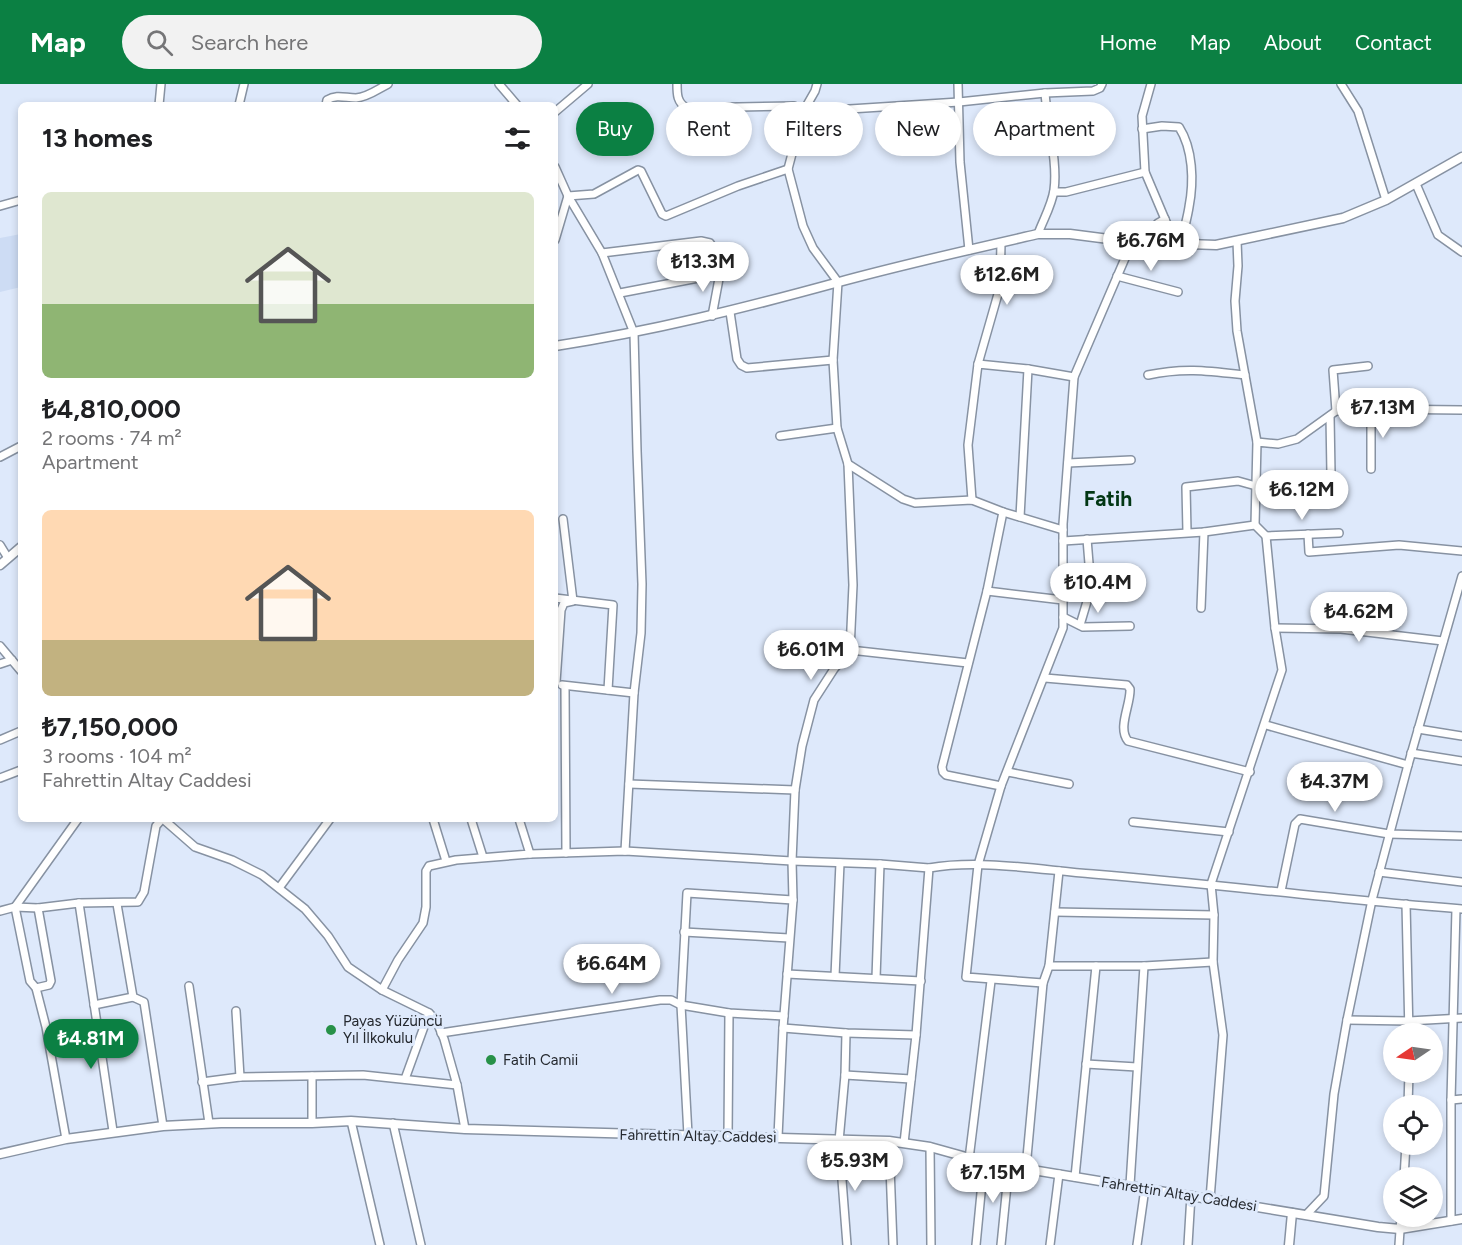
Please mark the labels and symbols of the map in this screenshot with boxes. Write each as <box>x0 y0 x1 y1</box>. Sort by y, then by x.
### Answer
pin: ₺6.76M <box>1102 221 1200 272</box>
pin: ₺13.3M <box>654 242 752 293</box>
pin: ₺12.6M <box>958 255 1056 306</box>
pin: ₺7.13M <box>1334 388 1432 439</box>
pin: ₺6.12M <box>1253 470 1351 521</box>
district label: Fatih <box>1084 486 1132 511</box>
pin: ₺10.4M <box>1049 563 1147 614</box>
pin: ₺4.62M <box>1310 592 1408 643</box>
pin: ₺6.01M <box>762 630 860 681</box>
pin: ₺4.37M <box>1286 762 1384 813</box>
pin: ₺6.64M <box>563 944 661 995</box>
place label: Payas Yüzüncü Yıl İlkokulu <box>343 1012 443 1047</box>
pin: ₺4.81M <box>42 1019 140 1070</box>
marker: Payas Yüzüncü Yıl İlkokulu <box>324 1023 338 1037</box>
north arrow <box>1383 1023 1443 1083</box>
place label: Fatih Camii <box>503 1051 578 1069</box>
marker: Fatih Camii <box>484 1053 498 1067</box>
street label: Fahrettin Altay Caddesi <box>619 1126 777 1146</box>
pin: ₺5.93M <box>806 1141 904 1192</box>
pin: ₺7.15M <box>944 1153 1042 1204</box>
street label: Fahrettin Altay Caddesi <box>1100 1173 1258 1215</box>

